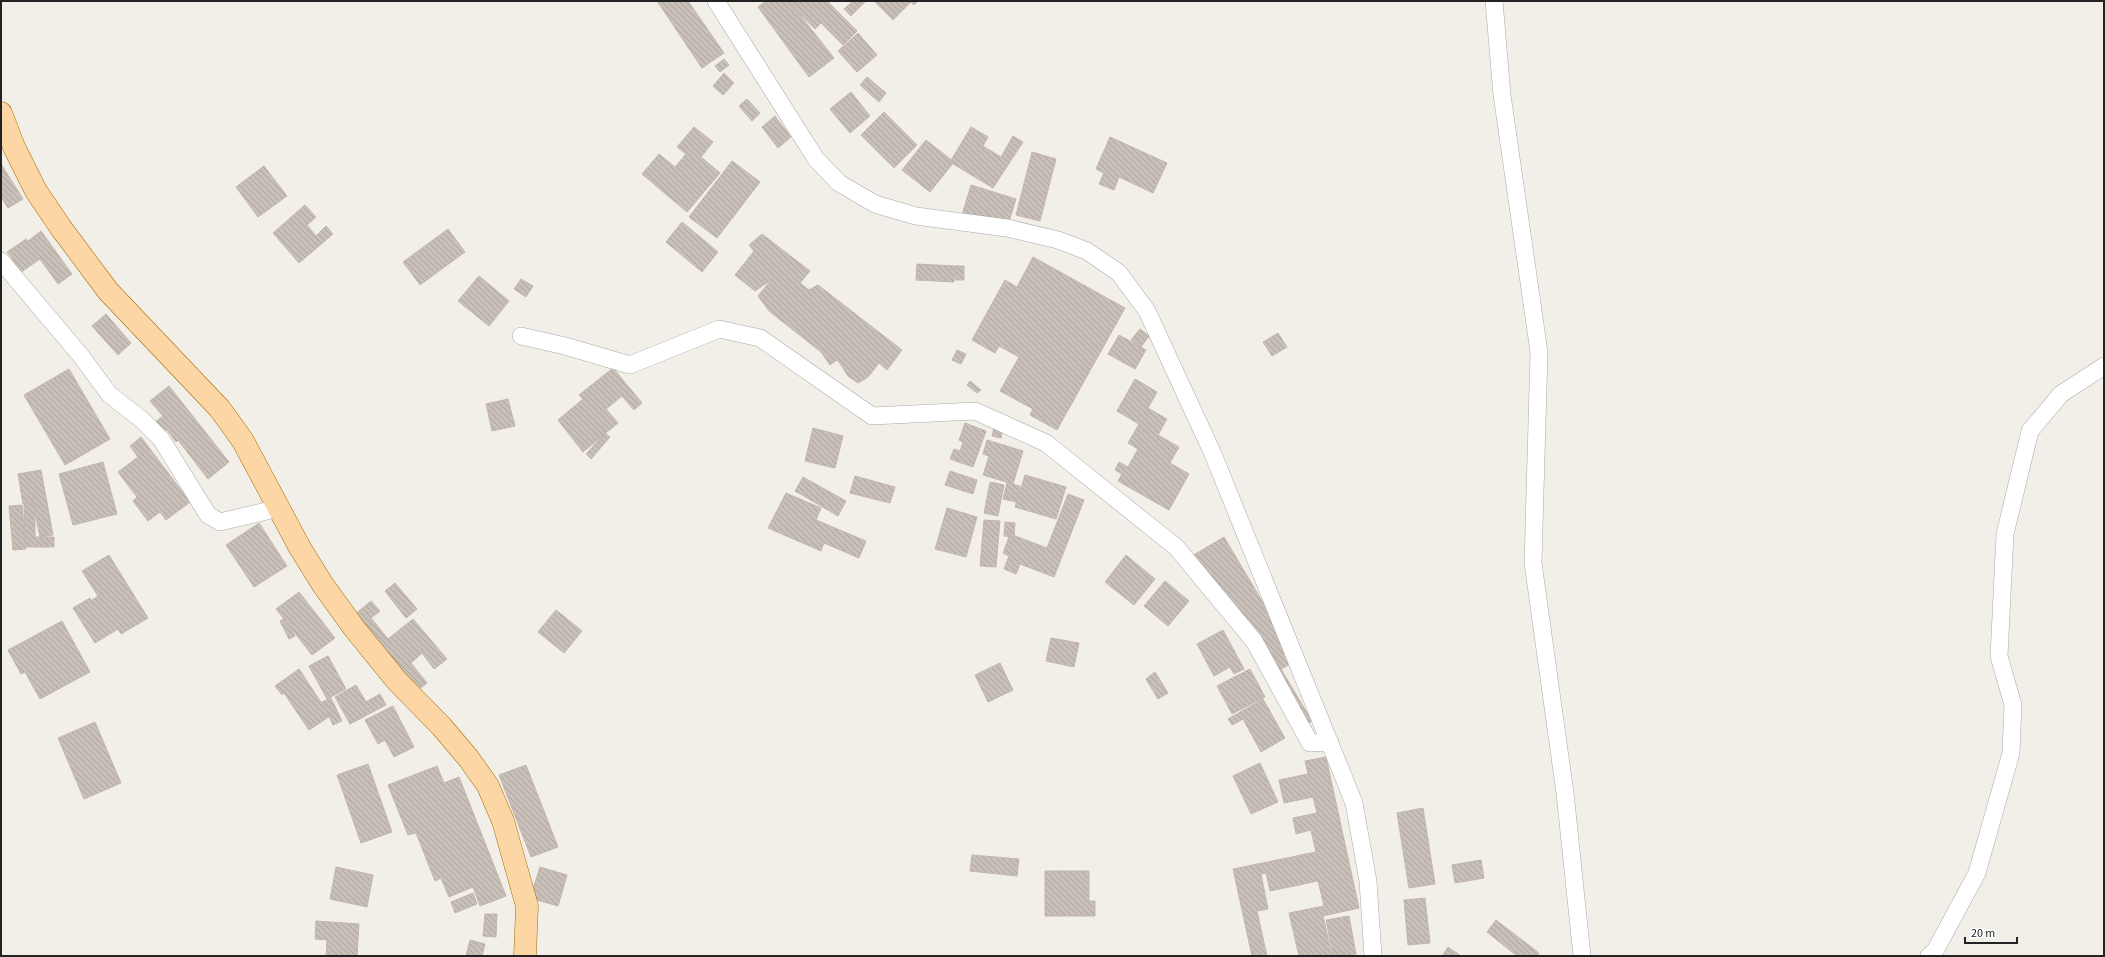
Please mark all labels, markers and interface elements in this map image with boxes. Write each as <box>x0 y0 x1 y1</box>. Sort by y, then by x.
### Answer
scale bar <box>1965 919 2017 945</box>
text: 20 m <box>1971 925 1995 942</box>

